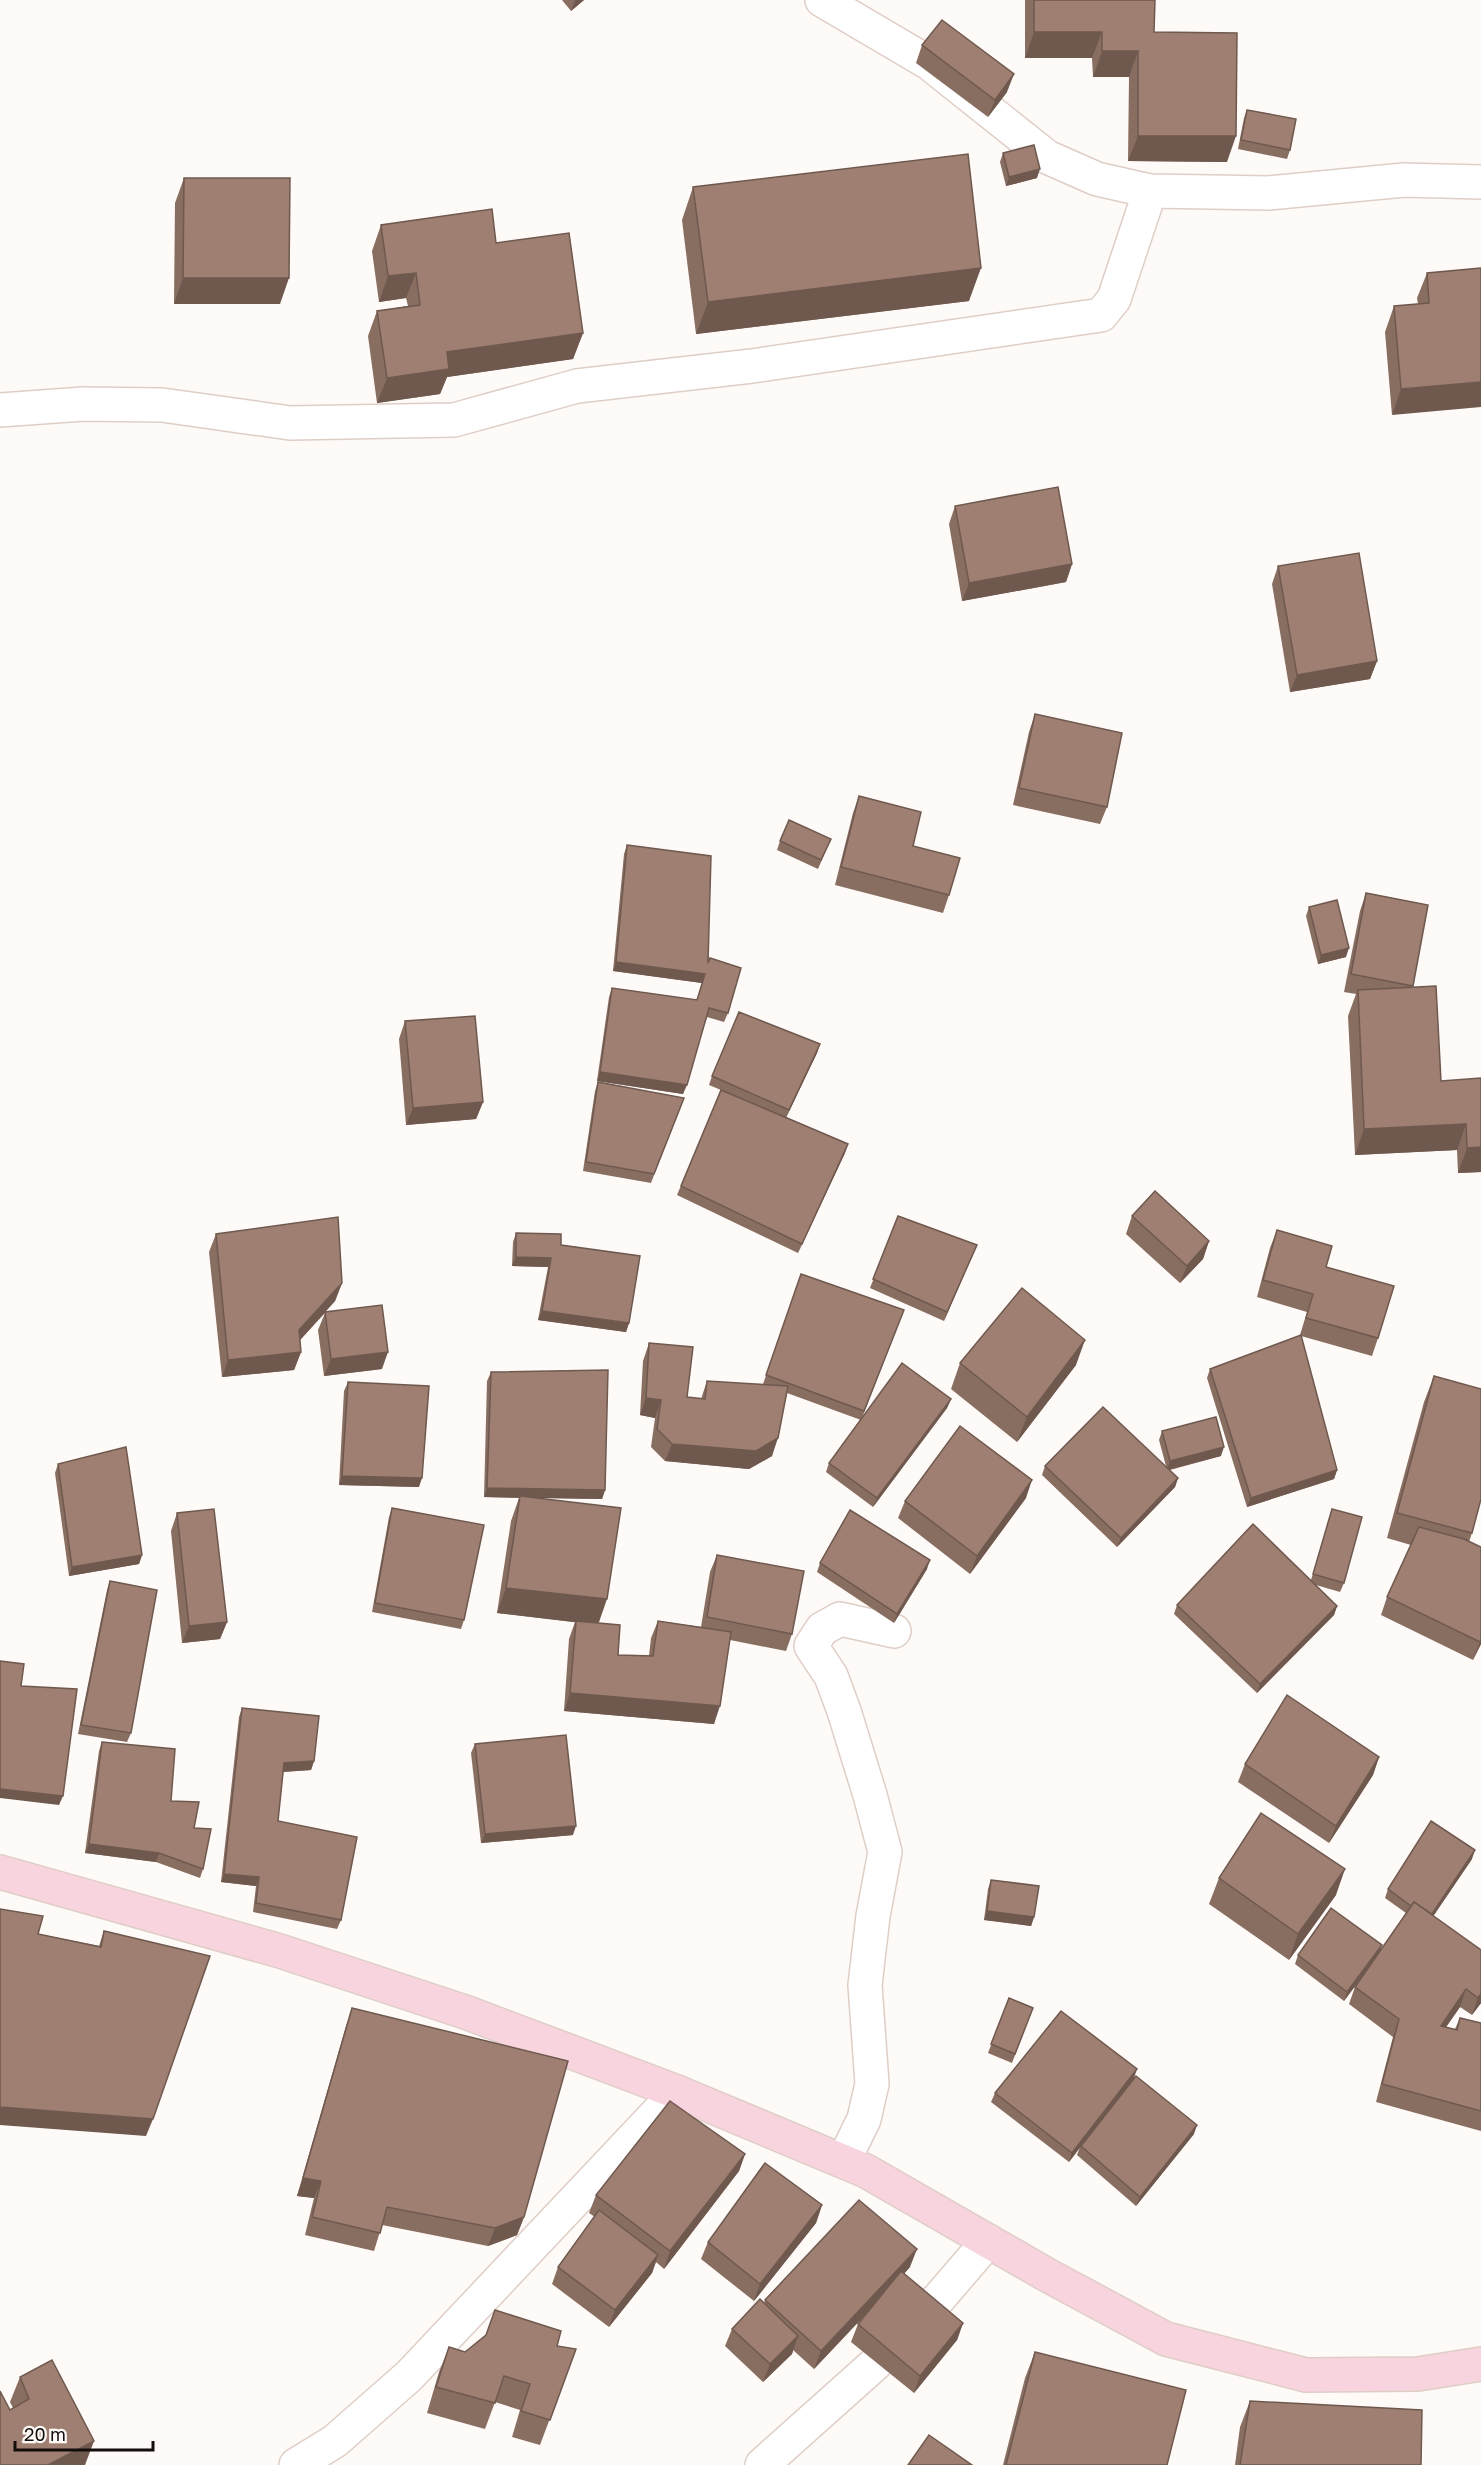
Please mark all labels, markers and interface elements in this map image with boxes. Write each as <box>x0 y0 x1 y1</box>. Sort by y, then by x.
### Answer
scale bar <box>15 2414 153 2452</box>
text: 20 m <box>24 2423 66 2445</box>

